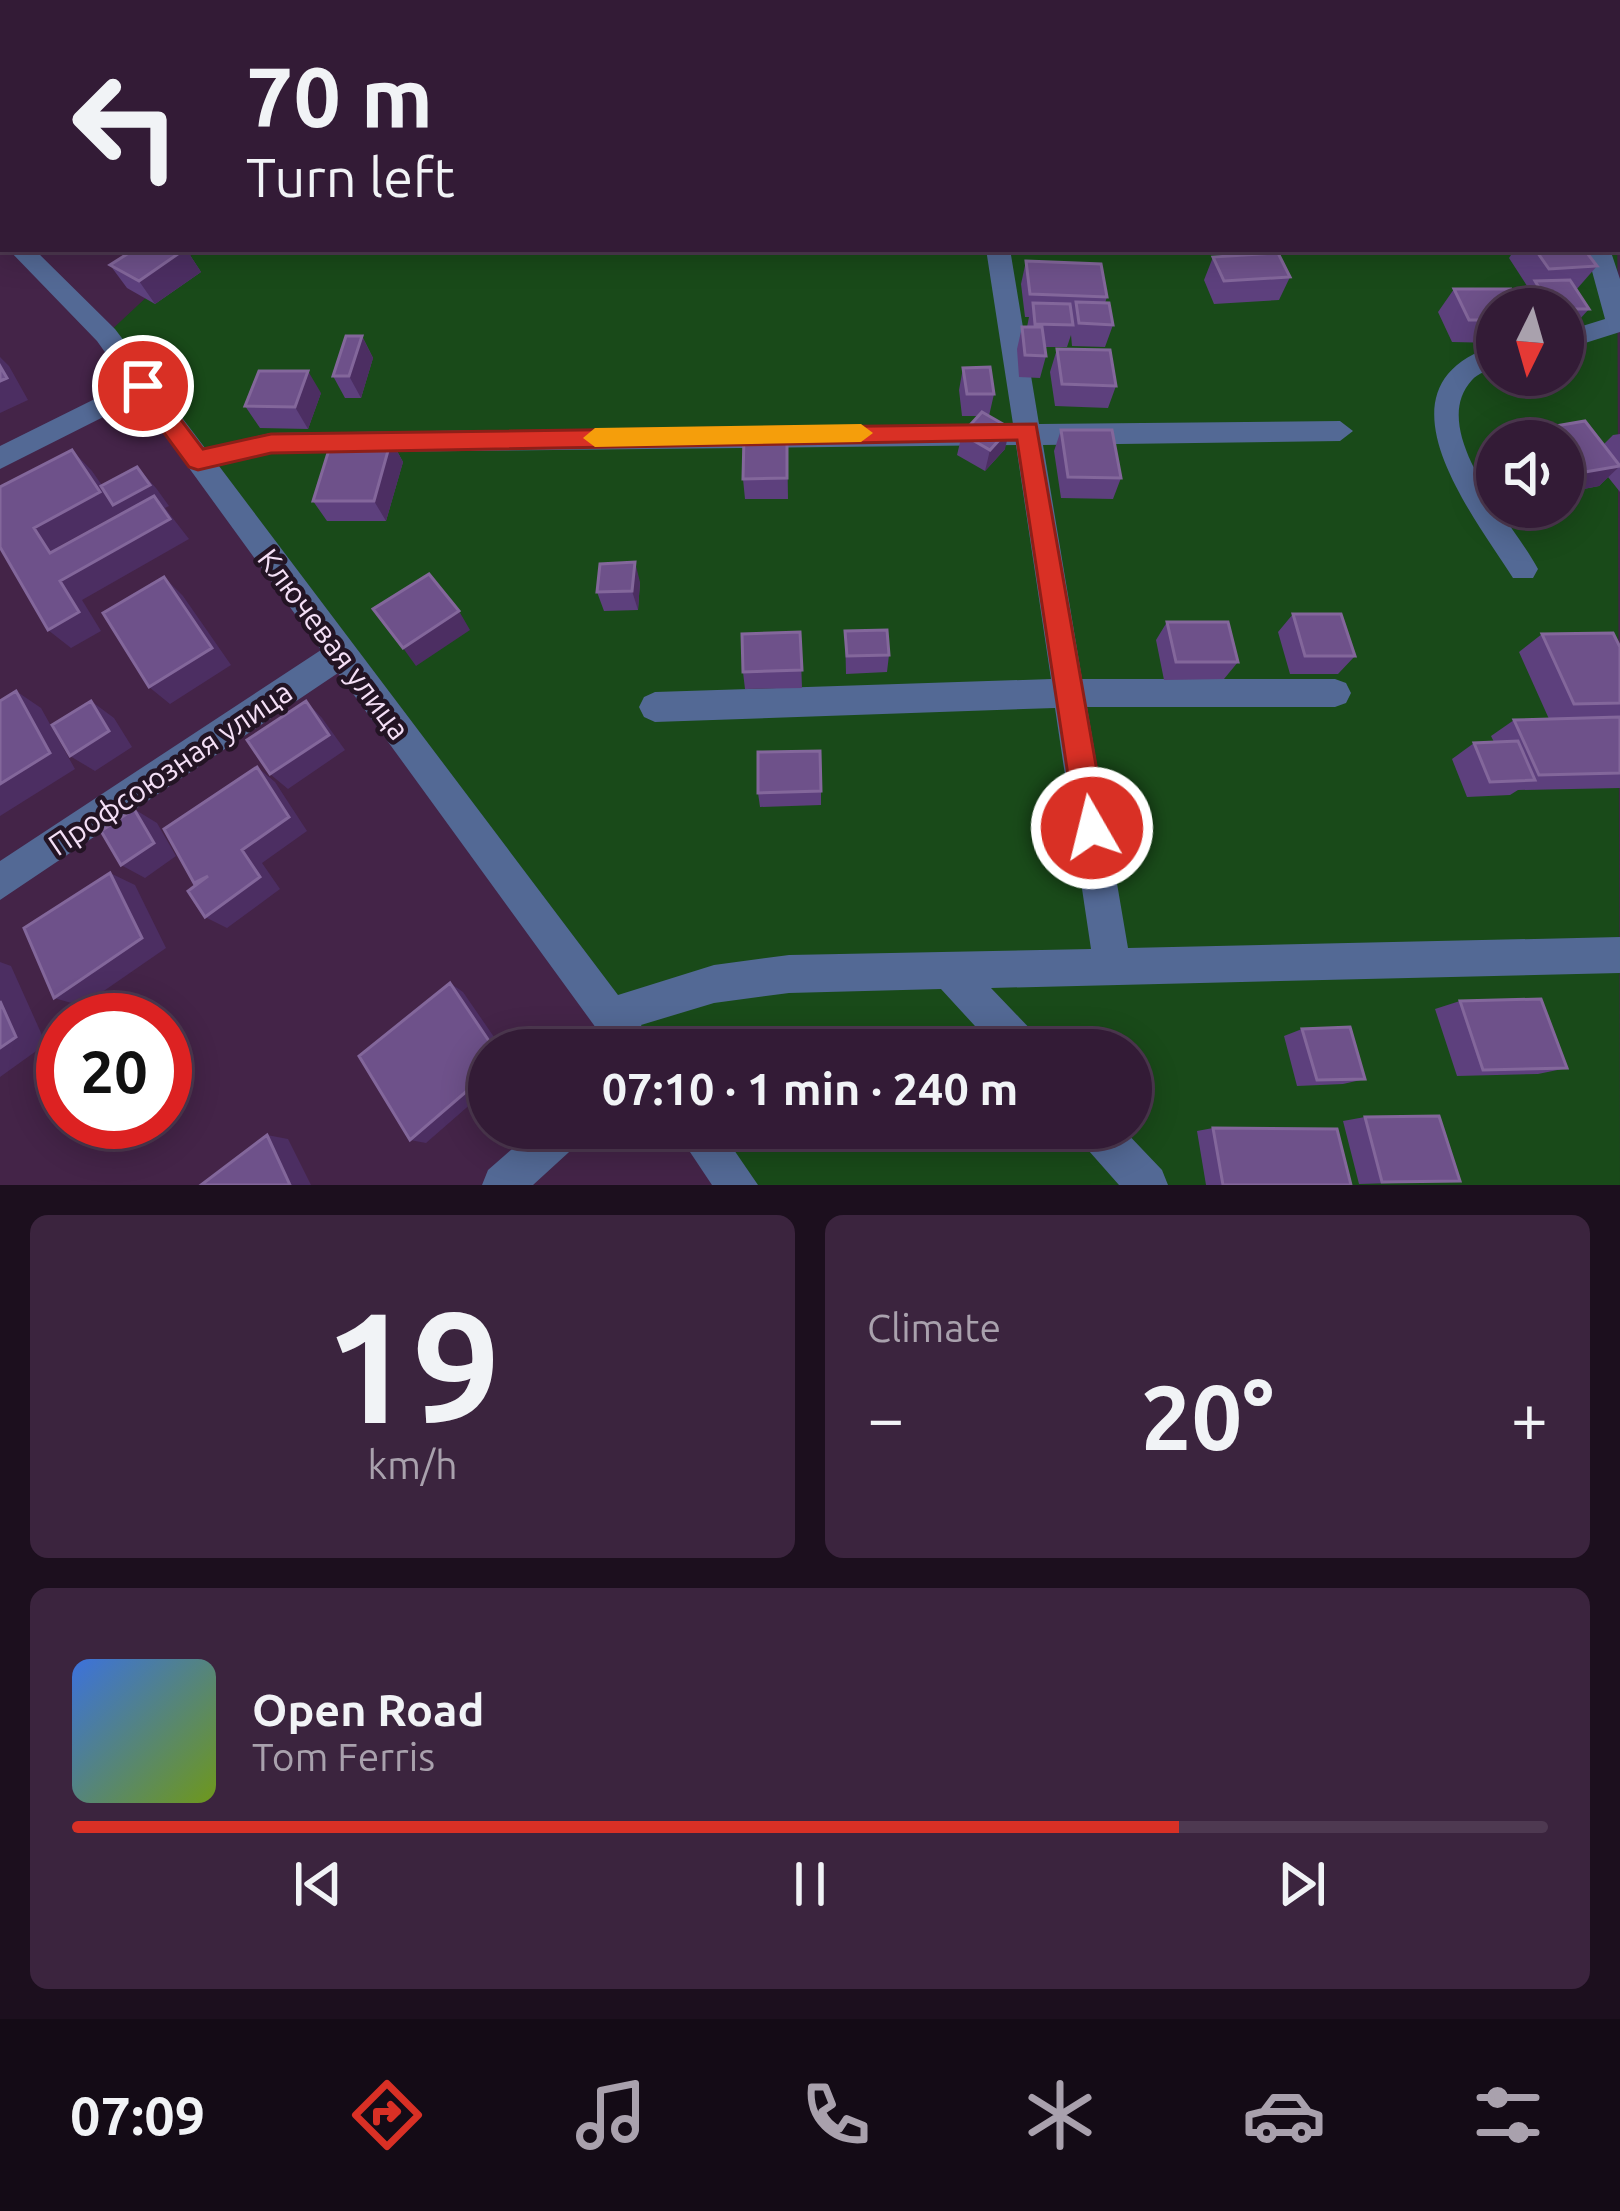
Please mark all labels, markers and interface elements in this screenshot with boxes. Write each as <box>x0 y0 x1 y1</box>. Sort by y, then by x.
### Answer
icon: left <box>48 48 204 204</box>
text: 70 m <box>246 49 433 143</box>
text: Turn left <box>246 147 455 207</box>
north arrow <box>1476 288 1584 396</box>
map controls <box>1476 288 1584 528</box>
pin <box>92 335 194 437</box>
icon: arrive <box>110 353 176 419</box>
button: sound <box>1476 420 1584 528</box>
street label: Ключевая улица <box>251 542 417 746</box>
street label: Профсоюзная улица <box>42 674 298 862</box>
position arrow <box>1029 765 1155 891</box>
speed limit sign: 20 <box>36 993 192 1149</box>
text: 07:10 · 1 min · 240 m <box>602 1063 1018 1114</box>
text: 19 <box>325 1278 500 1452</box>
text: Climate <box>867 1306 1001 1349</box>
text: 20° <box>1141 1366 1274 1467</box>
text: − <box>867 1380 904 1454</box>
text: + <box>1511 1380 1548 1454</box>
text: km/h <box>367 1443 458 1486</box>
text: Open Road <box>252 1684 484 1735</box>
text: Tom Ferris <box>252 1735 435 1778</box>
icon: previous <box>285 1851 351 1917</box>
icon: pause <box>777 1851 843 1917</box>
icon: next <box>1269 1851 1335 1917</box>
icon: directions <box>345 2073 429 2157</box>
icon: music <box>569 2073 653 2157</box>
icon: phone <box>794 2073 878 2157</box>
icon: climate <box>1018 2073 1102 2157</box>
icon: car <box>1242 2073 1326 2157</box>
icon: filters <box>1466 2073 1550 2157</box>
text: 07:09 <box>70 2085 205 2145</box>

